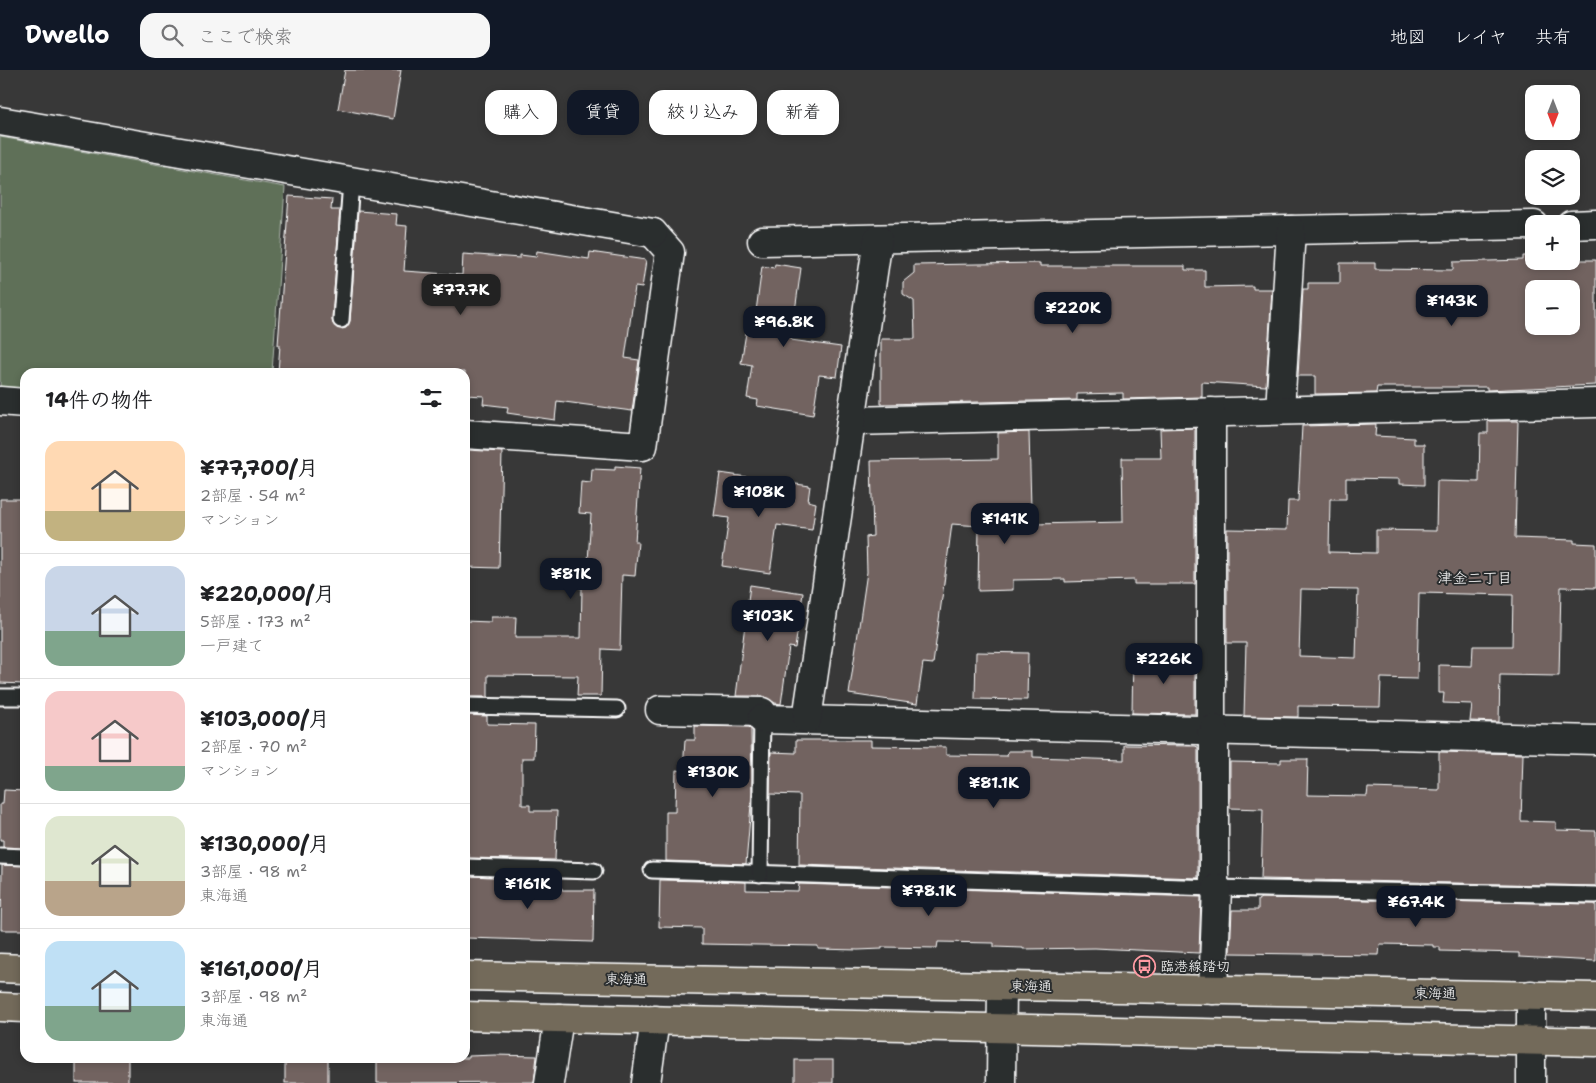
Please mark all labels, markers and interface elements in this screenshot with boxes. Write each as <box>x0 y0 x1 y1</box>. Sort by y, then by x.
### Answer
search box <box>140 13 490 58</box>
text: Dwello <box>25 19 110 51</box>
icon: search <box>158 21 186 49</box>
text: ここで検索 <box>198 24 293 49</box>
text: 地図 <box>1390 25 1426 49</box>
text: レイヤ <box>1454 25 1507 49</box>
text: 共有 <box>1535 25 1571 49</box>
north arrow <box>1525 85 1580 140</box>
map controls <box>1525 85 1580 335</box>
chip: 購入 <box>485 90 557 135</box>
chip: 賃貸 <box>567 90 639 135</box>
chip: 絞り込み <box>649 90 757 135</box>
chip: 新着 <box>767 90 839 135</box>
button: layers <box>1525 150 1580 205</box>
button: + <box>1525 215 1580 270</box>
pin: ¥77.7K <box>420 274 502 316</box>
text: ¥77.7K <box>433 279 489 300</box>
button: − <box>1525 280 1580 335</box>
pin: ¥143K <box>1417 284 1487 327</box>
text: ¥143K <box>1427 290 1477 311</box>
pin: ¥220K <box>1038 292 1108 334</box>
text: ¥220K <box>1045 297 1101 318</box>
pin: ¥96.8K <box>743 306 825 348</box>
text: ¥96.8K <box>754 311 814 332</box>
icon: filters <box>417 384 445 412</box>
text: 14件の物件 <box>45 386 153 414</box>
text: ¥77,700/月 <box>200 454 318 482</box>
icon: home <box>85 461 145 521</box>
pin: ¥108K <box>724 476 794 518</box>
text: ¥108K <box>734 481 784 502</box>
text: 2部屋 · 54 m² <box>200 485 306 506</box>
pin: ¥141K <box>970 502 1040 545</box>
text: ¥141K <box>982 508 1028 529</box>
text: マンション <box>200 509 279 530</box>
pin: ¥81K <box>541 558 601 600</box>
text: ¥81K <box>551 563 591 584</box>
district label: 津金二丁目 <box>1437 568 1513 588</box>
text: ¥220,000/月 <box>200 580 335 608</box>
icon: home <box>85 586 145 646</box>
pin: ¥103K <box>733 600 803 642</box>
text: ¥103K <box>743 605 793 626</box>
text: 5部屋 · 173 m² <box>200 611 311 632</box>
text: 一戸建て <box>200 635 264 656</box>
pin: ¥226K <box>1129 642 1199 685</box>
text: ¥226K <box>1136 648 1192 669</box>
text: ¥103,000/月 <box>200 705 329 733</box>
icon: home <box>85 711 145 771</box>
text: 2部屋 · 70 m² <box>200 736 307 757</box>
pin: ¥130K <box>678 756 748 798</box>
text: マンション <box>200 760 279 781</box>
text: ¥130K <box>687 761 739 782</box>
pin: ¥81.1K <box>953 766 1035 809</box>
text: ¥81.1K <box>969 772 1019 793</box>
text: ¥130,000/月 <box>200 830 329 858</box>
icon: home <box>85 836 145 896</box>
text: 3部屋 · 98 m² <box>200 861 307 882</box>
pin: ¥161K <box>493 868 563 910</box>
text: ¥161K <box>505 873 551 894</box>
pin: ¥78.1K <box>888 874 970 917</box>
text: ¥78.1K <box>902 880 956 901</box>
text: 東海通 <box>200 885 248 906</box>
pin: ¥67.4K <box>1375 886 1457 928</box>
text: ¥67.4K <box>1388 891 1444 912</box>
bus stop icon: 臨港線踏切 <box>1132 954 1156 978</box>
text: ¥161,000/月 <box>200 955 323 983</box>
place label: 臨港線踏切 <box>1160 957 1230 975</box>
icon: home <box>85 961 145 1021</box>
street label: 東海通 <box>605 970 647 988</box>
street label: 東海通 <box>1010 977 1052 995</box>
street label: 東海通 <box>1414 984 1456 1002</box>
text: 3部屋 · 98 m² <box>200 986 307 1007</box>
text: 東海通 <box>200 1010 248 1031</box>

